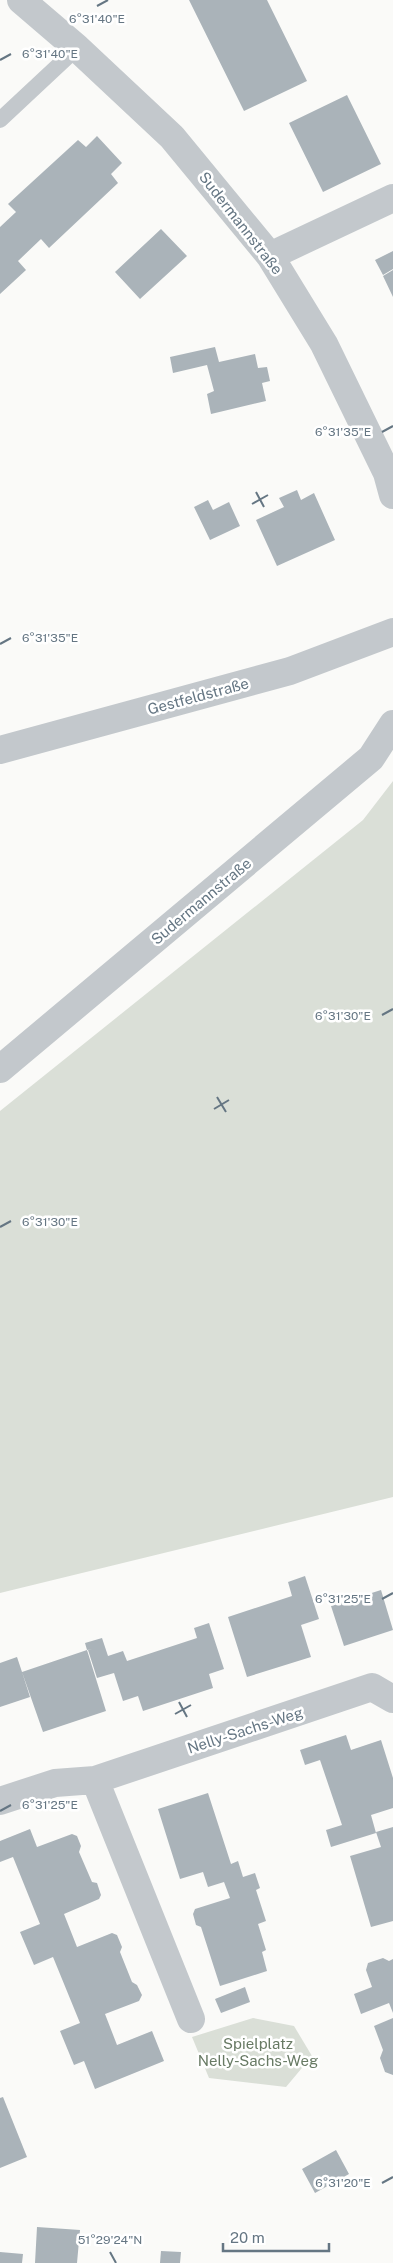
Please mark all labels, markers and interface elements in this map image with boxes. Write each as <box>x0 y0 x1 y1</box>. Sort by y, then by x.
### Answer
text: 6°31'40"E <box>69 12 125 26</box>
text: 6°31'40"E <box>22 47 78 61</box>
street label: Sudermannstraße <box>196 169 286 277</box>
text: 6°31'35"E <box>315 425 371 439</box>
text: 6°31'35"E <box>22 631 78 645</box>
street label: Gestfeldstraße <box>146 674 250 718</box>
street label: Sudermannstraße <box>148 854 254 948</box>
text: 6°31'30"E <box>315 1009 371 1023</box>
text: 6°31'30"E <box>22 1215 78 1229</box>
text: 6°31'25"E <box>315 1592 371 1606</box>
street label: Nelly-Sachs-Weg <box>185 1703 305 1757</box>
text: 6°31'25"E <box>22 1798 78 1812</box>
park label: Spielplatz Nelly-Sachs-Weg <box>198 2035 318 2069</box>
text: 6°31'20"E <box>315 2176 371 2190</box>
scale bar <box>223 2220 329 2252</box>
text: 20 m <box>230 2229 265 2246</box>
text: 51°29'24"N <box>78 2233 142 2247</box>

